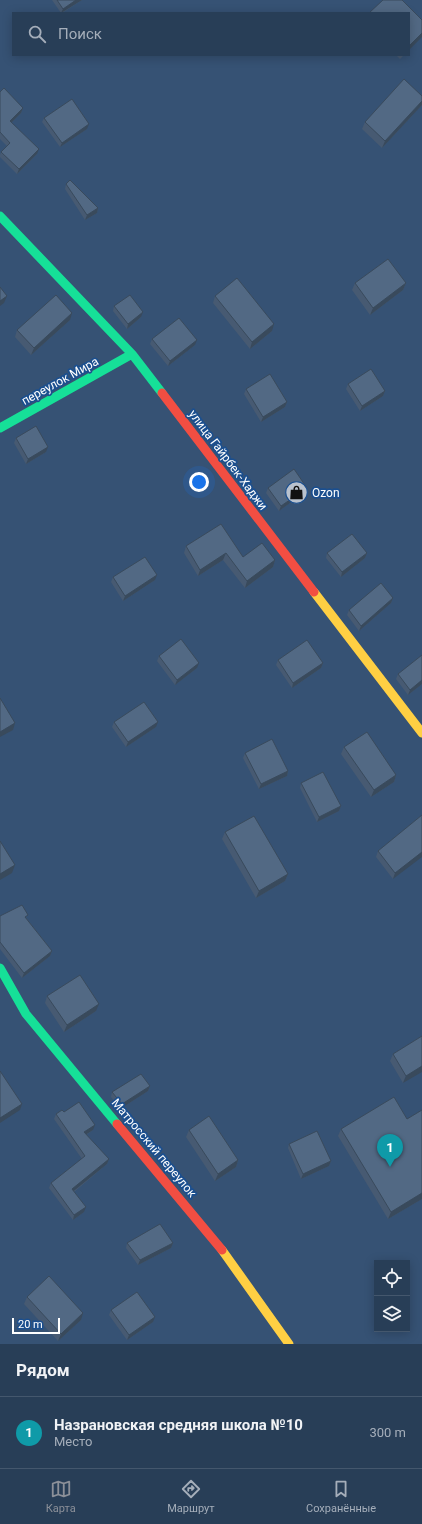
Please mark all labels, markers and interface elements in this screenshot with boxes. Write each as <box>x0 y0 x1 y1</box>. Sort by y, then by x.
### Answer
search box <box>12 12 410 56</box>
icon: search <box>26 23 48 45</box>
text: Поиск <box>58 25 102 43</box>
street label: переулок Мира <box>19 354 101 408</box>
street label: улица Гайрбек-Хаджи <box>186 407 270 513</box>
your location <box>189 472 209 492</box>
shop icon: Ozon <box>283 480 309 506</box>
place label: Ozon <box>312 486 340 500</box>
street label: Матросский переулок <box>109 1096 200 1200</box>
pin: 1 <box>377 1134 403 1167</box>
map controls <box>374 1260 410 1332</box>
button: locate <box>374 1260 410 1296</box>
button: layers <box>374 1296 410 1332</box>
scale bar <box>12 1316 60 1335</box>
text: 20 m <box>18 1318 43 1331</box>
text: Рядом <box>16 1360 70 1380</box>
text: Назрановская средняя школа №10 <box>54 1416 303 1434</box>
text: 1 <box>25 1425 33 1440</box>
text: 300 m <box>369 1425 406 1440</box>
text: Место <box>54 1434 92 1449</box>
tab: Карта <box>46 1478 76 1515</box>
tab: Маршрут <box>167 1478 215 1515</box>
tab: Сохранённые <box>306 1478 376 1515</box>

